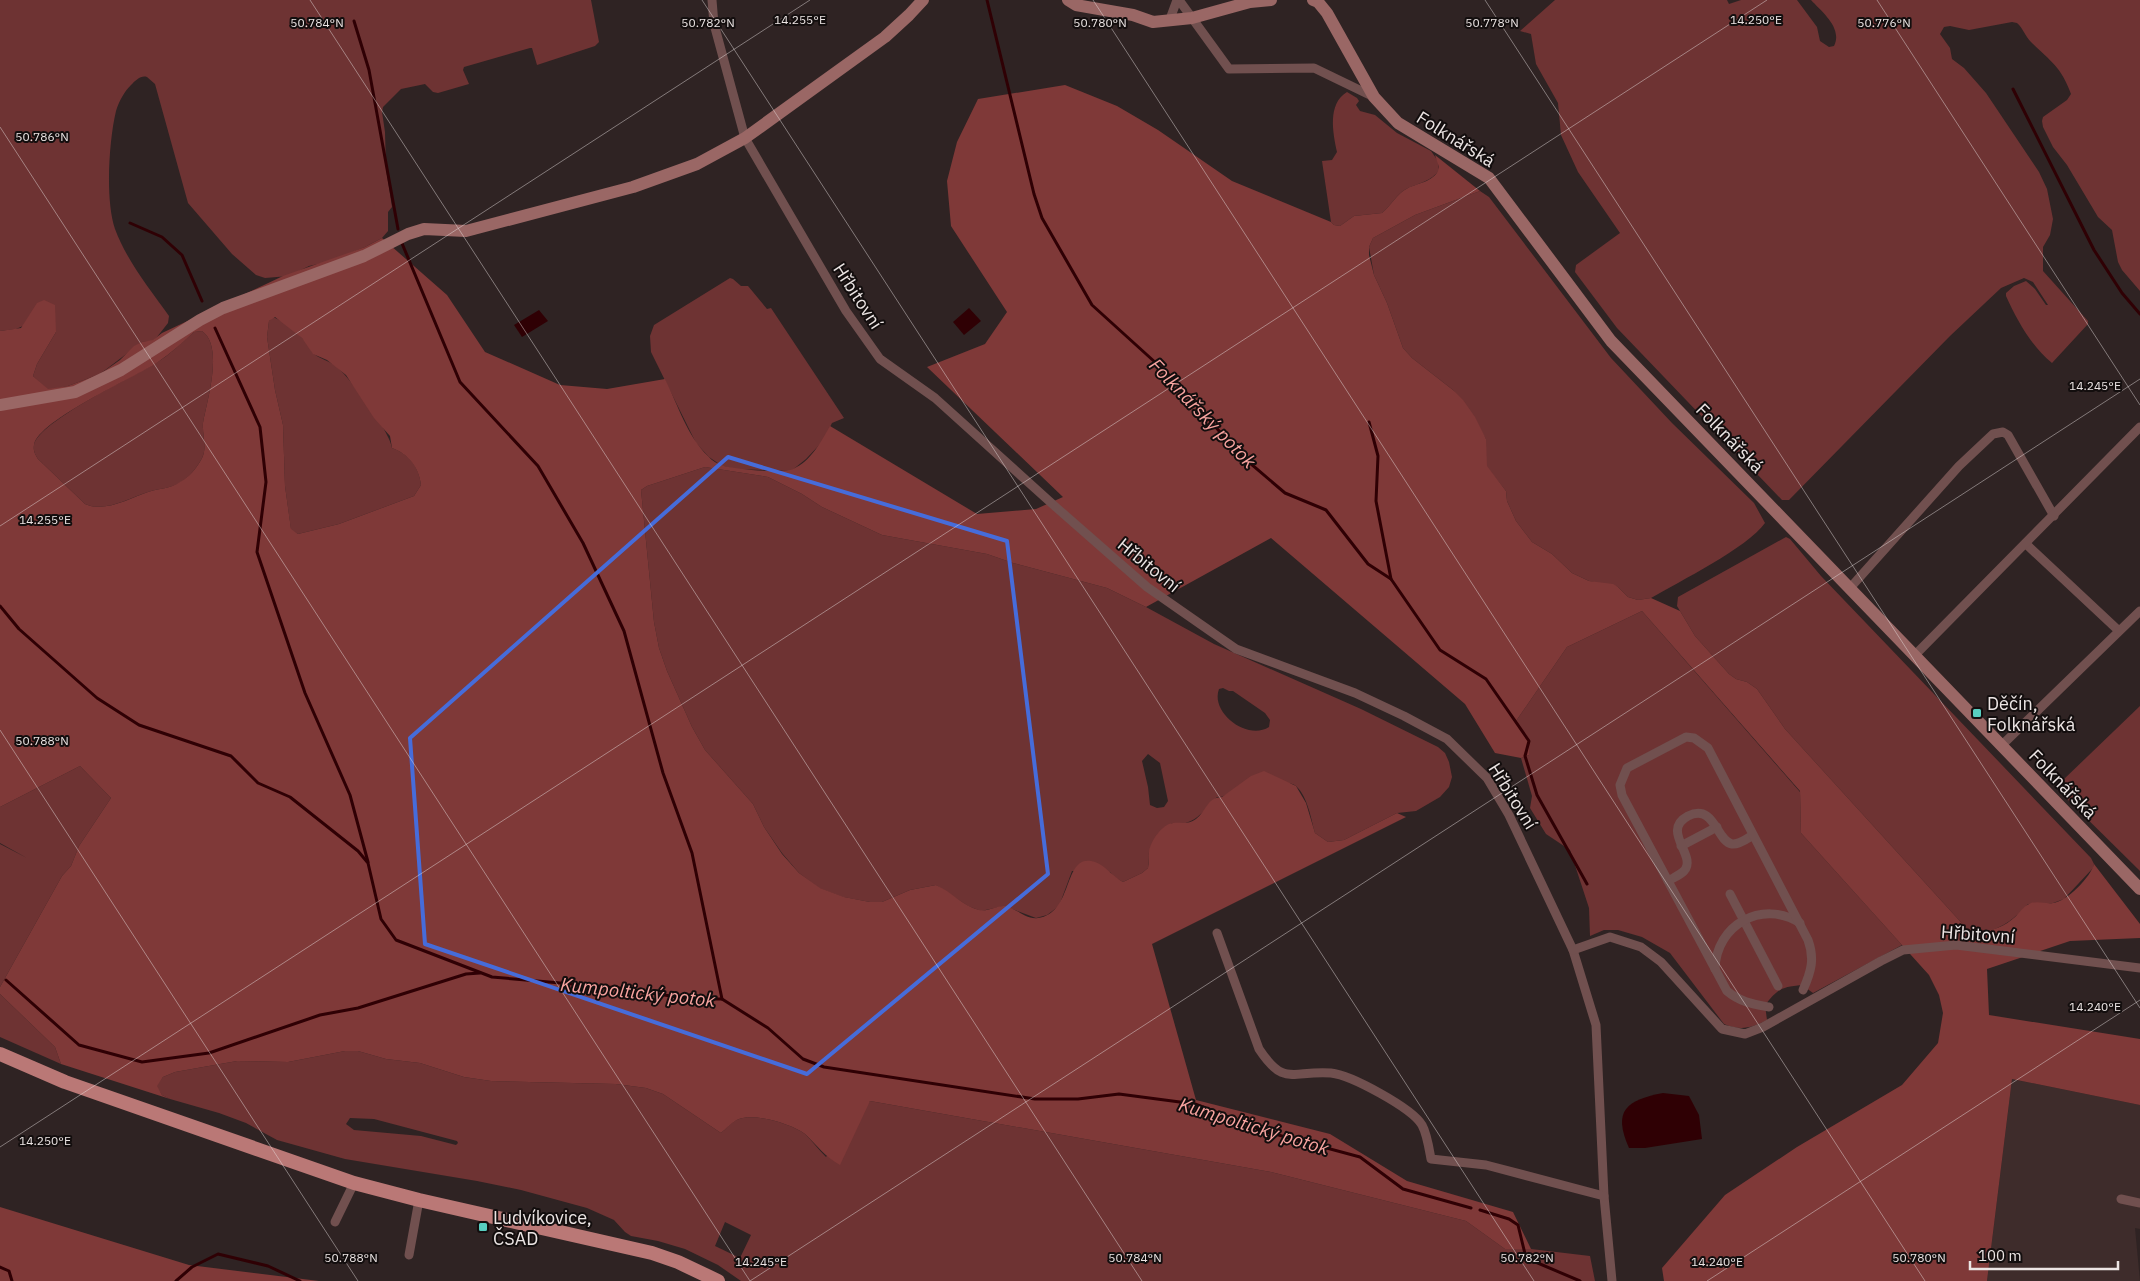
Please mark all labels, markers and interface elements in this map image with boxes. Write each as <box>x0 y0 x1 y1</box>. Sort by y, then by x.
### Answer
text: 14.255°E <box>774 12 826 27</box>
text: 14.250°E <box>1730 12 1782 27</box>
text: 50.784°N <box>290 15 344 30</box>
text: 50.782°N <box>681 15 735 30</box>
text: 50.780°N <box>1073 15 1127 30</box>
text: 50.778°N <box>1465 15 1519 30</box>
text: 50.776°N <box>1857 15 1911 30</box>
street label: Folknářská <box>1412 106 1500 172</box>
text: 50.786°N <box>15 129 69 144</box>
street label: Hřbitovní <box>828 259 888 334</box>
water label: Folknářský potok <box>1144 353 1262 474</box>
text: 14.245°E <box>2069 378 2121 393</box>
street label: Folknářská <box>1691 398 1769 478</box>
text: 14.255°E <box>19 512 71 527</box>
street label: Hřbitovní <box>1113 533 1185 598</box>
place label: Děčín, Folknářská <box>1987 692 2076 736</box>
marker: Děčín, Folknářská <box>1971 707 1983 719</box>
text: 50.788°N <box>15 733 69 748</box>
street label: Folknářská <box>2024 744 2102 824</box>
street label: Hřbitovní <box>1484 759 1543 834</box>
street label: Hřbitovní <box>1940 920 2016 948</box>
water label: Kumpoltický potok <box>559 972 718 1012</box>
text: 14.240°E <box>2069 999 2121 1014</box>
water label: Kumpoltický potok <box>1176 1092 1333 1161</box>
text: 14.250°E <box>19 1133 71 1148</box>
place label: Ludvíkovice, ČSAD <box>493 1206 592 1250</box>
marker: Ludvíkovice, ČSAD <box>477 1221 489 1233</box>
scale bar <box>1970 1238 2118 1270</box>
text: 100 m <box>1978 1246 2022 1265</box>
text: 50.788°N <box>324 1250 378 1265</box>
text: 50.784°N <box>1108 1250 1162 1265</box>
text: 50.782°N <box>1500 1250 1554 1265</box>
text: 50.780°N <box>1892 1250 1946 1265</box>
text: 14.245°E <box>735 1254 787 1269</box>
text: 14.240°E <box>1691 1254 1743 1269</box>

